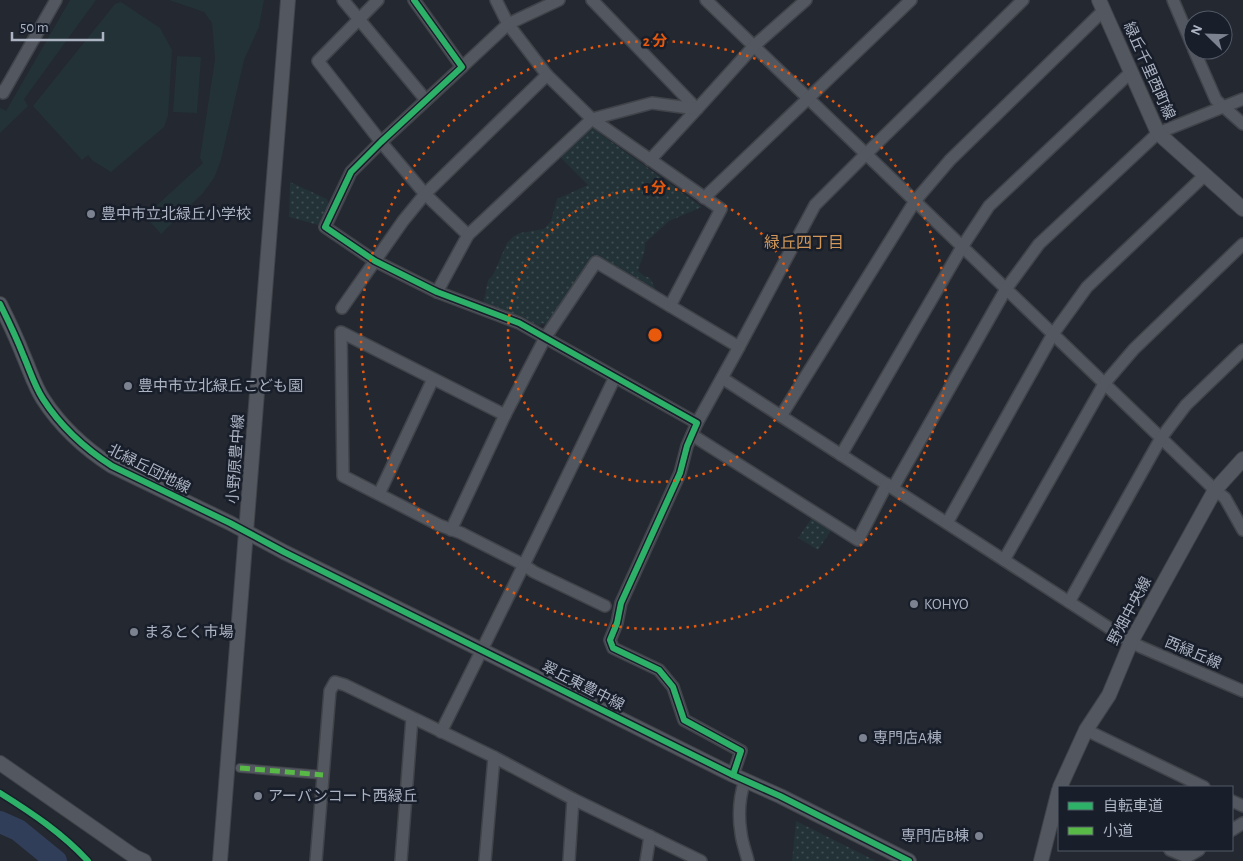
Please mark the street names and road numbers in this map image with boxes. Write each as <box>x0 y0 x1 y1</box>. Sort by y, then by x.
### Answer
street label: 緑丘千里西町線 <box>1121 20 1178 122</box>
street label: 小野原豊中線 <box>224 414 247 504</box>
street label: 北緑丘団地線 <box>105 440 193 496</box>
street label: 野畑中央線 <box>1105 574 1154 648</box>
street label: 西緑丘線 <box>1162 633 1224 672</box>
street label: 翠丘東豊中線 <box>539 658 627 713</box>

